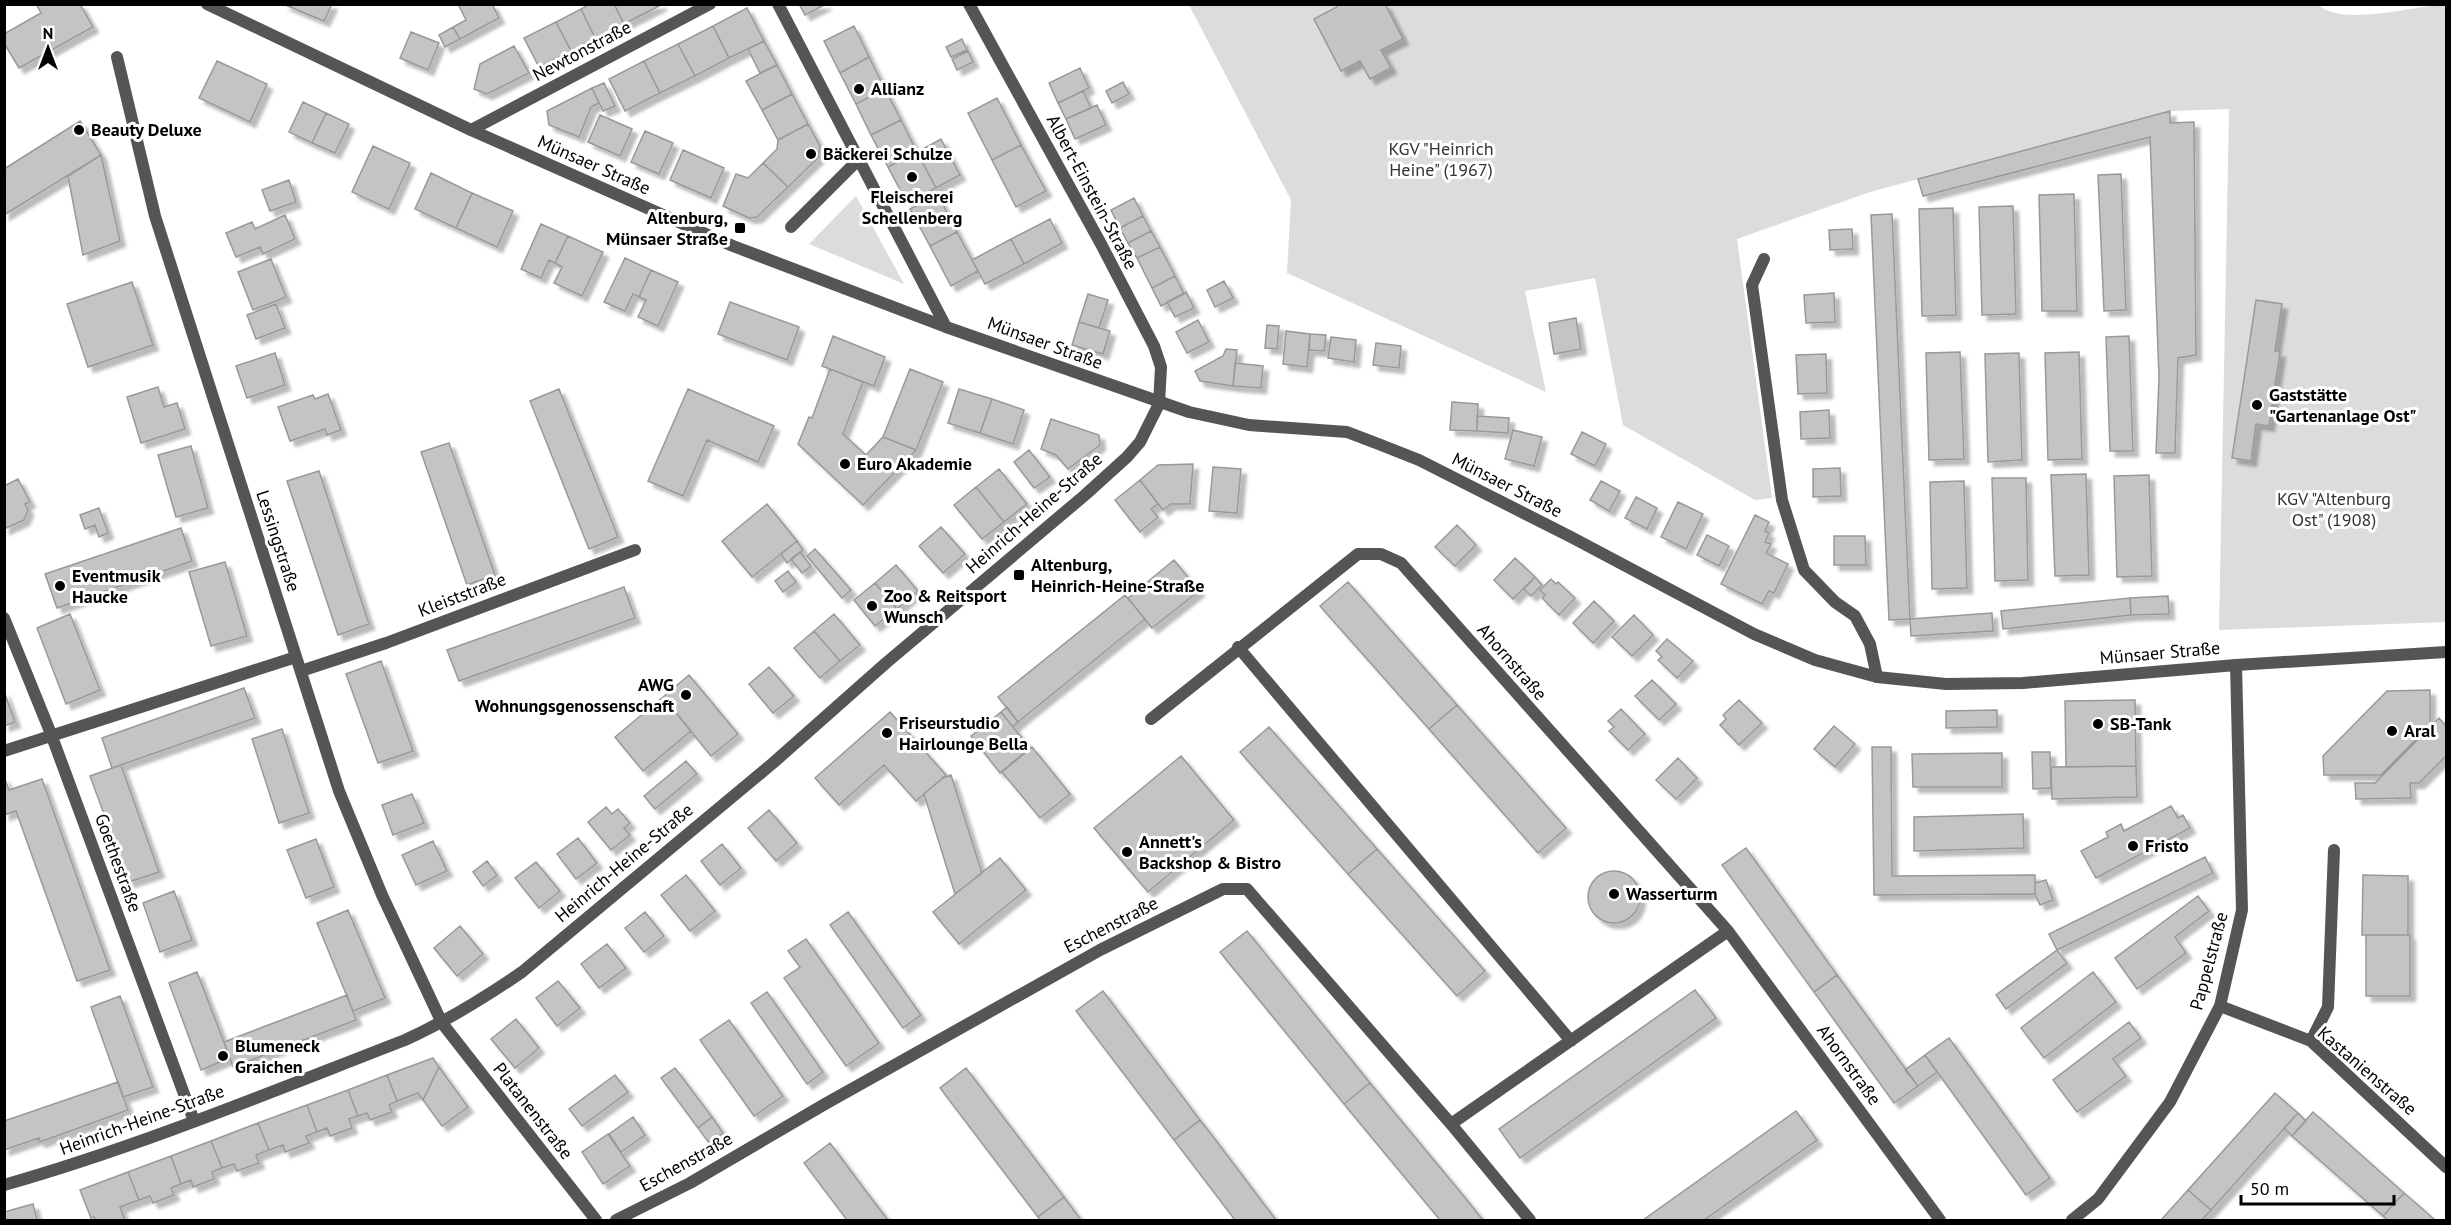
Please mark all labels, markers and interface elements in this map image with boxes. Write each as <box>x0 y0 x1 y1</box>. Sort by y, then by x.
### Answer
street label: Newtonstraße <box>529 15 635 86</box>
north arrow <box>18 18 78 78</box>
text: N <box>43 23 53 43</box>
place label: Allianz <box>871 77 924 100</box>
marker: Allianz <box>852 82 866 96</box>
street label: Albert-Einstein-Straße <box>1042 110 1143 273</box>
place label: Beauty Deluxe <box>91 118 202 141</box>
marker: Beauty Deluxe <box>72 123 86 137</box>
street label: Münsaer Straße <box>534 129 654 200</box>
park label: KGV "Heinrich Heine" (1967) <box>1388 137 1494 181</box>
place label: Bäckerei Schulze <box>823 142 952 165</box>
marker: Bäckerei Schulze <box>804 147 818 161</box>
marker: Fleischerei Schellenberg <box>905 170 919 184</box>
place label: Fleischerei Schellenberg <box>862 185 962 229</box>
place label: Altenburg, Münsaer Straße <box>606 206 728 250</box>
marker: Altenburg, Münsaer Straße <box>733 221 747 235</box>
street label: Münsaer Straße <box>984 311 1106 374</box>
place label: Gaststätte "Gartenanlage Ost" <box>2269 383 2416 427</box>
marker: Gaststätte "Gartenanlage Ost" <box>2250 398 2264 412</box>
street label: Heinrich-Heine-Straße <box>961 447 1107 578</box>
street label: Münsaer Straße <box>1448 447 1566 522</box>
place label: Euro Akademie <box>857 452 972 475</box>
marker: Euro Akademie <box>838 457 852 471</box>
street label: Lessingstraße <box>251 487 306 595</box>
park label: KGV "Altenburg Ost" (1908) <box>2277 487 2391 531</box>
place label: Altenburg, Heinrich-Heine-Straße <box>1031 553 1204 597</box>
place label: Eventmusik Haucke <box>72 564 161 608</box>
street label: Kleiststraße <box>415 567 509 622</box>
marker: Altenburg, Heinrich-Heine-Straße <box>1012 568 1026 582</box>
marker: Eventmusik Haucke <box>53 579 67 593</box>
place label: Zoo & Reitsport Wunsch <box>884 584 1007 628</box>
marker: Zoo & Reitsport Wunsch <box>865 599 879 613</box>
street label: Ahornstraße <box>1473 618 1552 705</box>
street label: Münsaer Straße <box>2099 636 2221 669</box>
place label: AWG Wohnungsgenossenschaft <box>475 673 675 717</box>
marker: AWG Wohnungsgenossenschaft <box>679 688 693 702</box>
place label: Friseurstudio Hairlounge Bella <box>899 711 1028 755</box>
place label: SB-Tank <box>2110 712 2171 735</box>
marker: SB-Tank <box>2091 717 2105 731</box>
place label: Aral <box>2404 719 2436 742</box>
marker: Aral <box>2385 724 2399 738</box>
marker: Friseurstudio Hairlounge Bella <box>880 726 894 740</box>
street label: Heinrich-Heine-Straße <box>550 798 697 927</box>
street label: Goethestraße <box>90 810 147 915</box>
place label: Annett's Backshop & Bistro <box>1139 830 1281 874</box>
place label: Fristo <box>2145 834 2189 857</box>
marker: Fristo <box>2126 839 2140 853</box>
marker: Annett's Backshop & Bistro <box>1120 845 1134 859</box>
place label: Wasserturm <box>1626 882 1718 905</box>
marker: Wasserturm <box>1607 887 1621 901</box>
street label: Eschenstraße <box>1060 891 1162 958</box>
street label: Pappelstraße <box>2184 909 2233 1013</box>
street label: Ahornstraße <box>1812 1020 1886 1110</box>
street label: Kastanienstraße <box>2313 1021 2422 1120</box>
place label: Blumeneck Graichen <box>235 1034 320 1078</box>
marker: Blumeneck Graichen <box>216 1049 230 1063</box>
street label: Platanenstraße <box>488 1058 578 1164</box>
street label: Heinrich-Heine-Straße <box>56 1079 227 1160</box>
street label: Eschenstraße <box>635 1127 736 1197</box>
scale bar <box>2241 1168 2394 1206</box>
text: 50 m <box>2250 1177 2289 1200</box>

